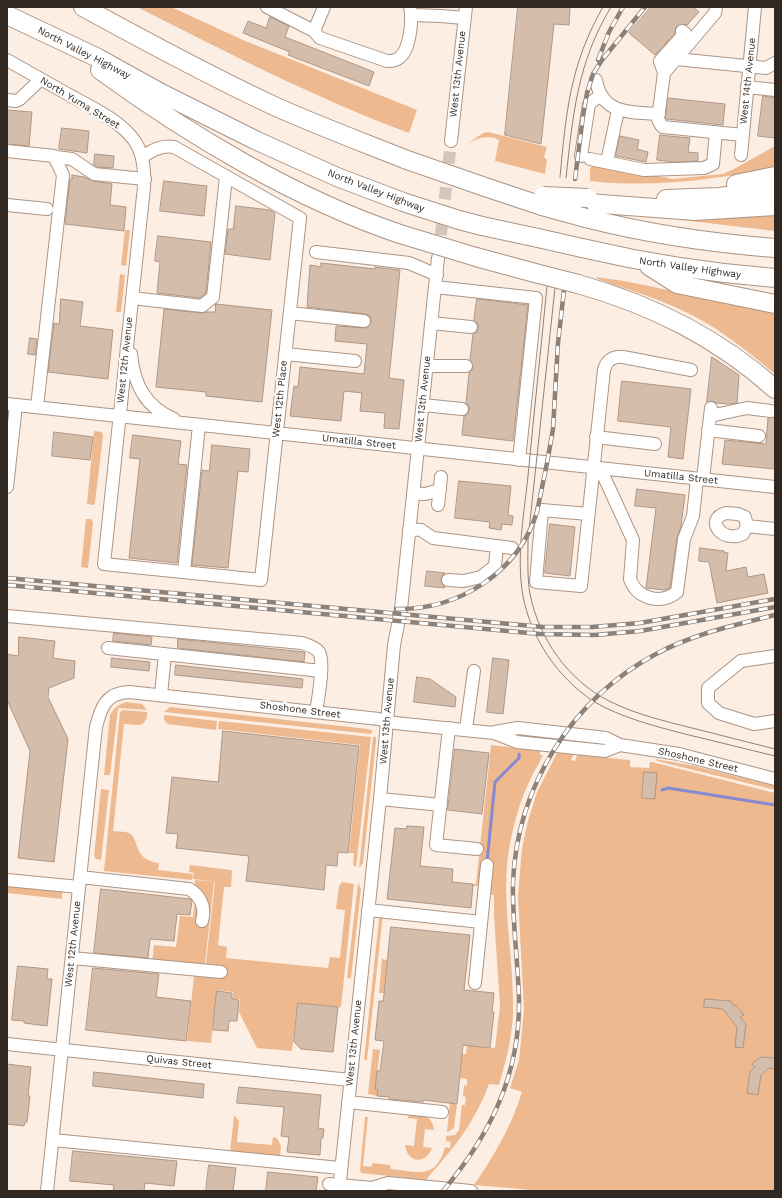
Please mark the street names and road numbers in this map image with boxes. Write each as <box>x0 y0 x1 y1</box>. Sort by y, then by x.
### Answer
street label: North Valley Highway <box>35 24 133 82</box>
street label: West 13th Avenue <box>447 30 469 118</box>
street label: West 14th Avenue <box>737 37 759 125</box>
street label: North Yuma Street <box>38 74 122 132</box>
street label: North Valley Highway <box>326 167 426 215</box>
street label: North Valley Highway <box>638 255 742 281</box>
street label: West 12th Avenue <box>114 316 136 404</box>
street label: West 13th Avenue <box>412 355 434 443</box>
street label: West 12th Place <box>270 360 290 438</box>
street label: Umatilla Street <box>321 432 397 452</box>
street label: Umatilla Street <box>643 467 719 487</box>
street label: West 13th Avenue <box>377 677 397 765</box>
street label: Shoshone Street <box>259 699 341 721</box>
street label: Shoshone Street <box>657 745 739 775</box>
street label: West 12th Avenue <box>62 900 84 988</box>
street label: West 13th Avenue <box>343 999 365 1087</box>
street label: Quivas Street <box>146 1053 212 1071</box>

